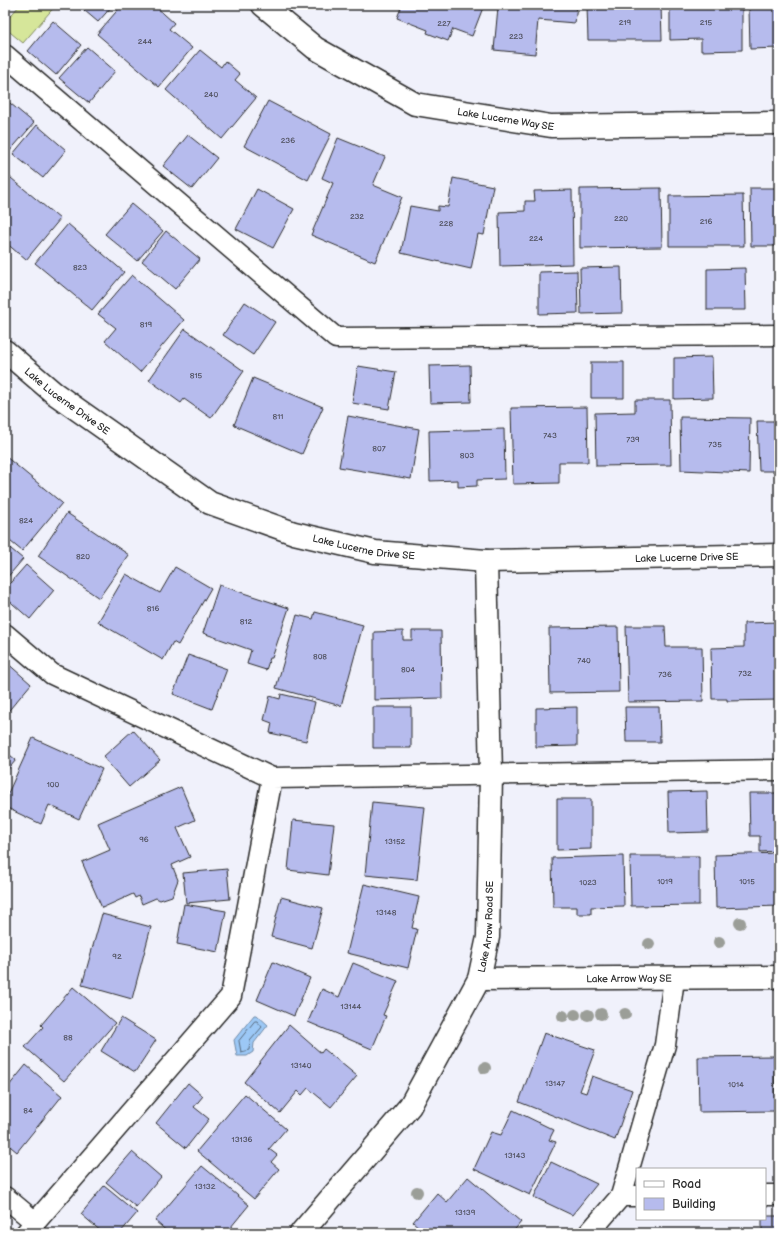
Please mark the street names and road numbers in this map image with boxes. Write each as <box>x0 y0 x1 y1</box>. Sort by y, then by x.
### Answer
street label: Lake Lucerne Way SE <box>456 106 555 133</box>
street label: Lake Lucerne Drive SE <box>22 366 112 438</box>
street label: Lake Lucerne Drive SE <box>311 533 416 562</box>
street label: Lake Lucerne Drive SE <box>635 551 739 565</box>
street label: Lake Arrow Road SE <box>476 880 496 974</box>
street label: Lake Arrow Way SE <box>586 973 672 985</box>

